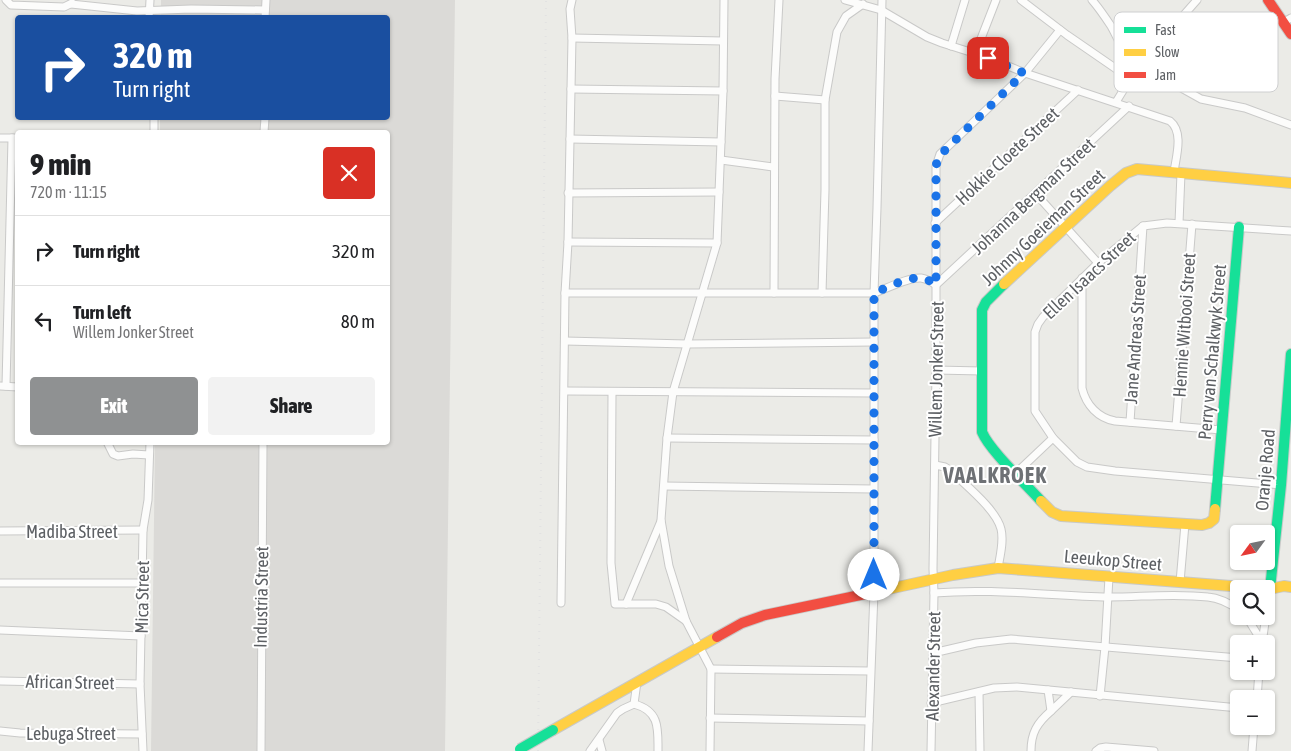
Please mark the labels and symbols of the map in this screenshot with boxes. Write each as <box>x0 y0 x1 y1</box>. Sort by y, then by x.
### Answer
legend <box>1114 12 1278 92</box>
text: Fast <box>1155 22 1176 38</box>
pin <box>967 37 1009 79</box>
text: Slow <box>1155 44 1180 60</box>
text: Jam <box>1155 67 1176 83</box>
street label: Hokkie Cloete Street <box>951 103 1063 209</box>
street label: Johanna Bergman Street <box>967 133 1099 259</box>
street label: Johnny Goeieman Street <box>977 164 1109 290</box>
street label: Ellen Isaacs Street <box>1038 227 1140 323</box>
street label: Hennie Witbooi Street <box>1168 252 1200 398</box>
street label: Perry van Schalkwyk Street <box>1194 263 1230 441</box>
street label: Jane Andreas Street <box>1120 274 1150 404</box>
street label: Willem Jonker Street <box>924 301 948 437</box>
street label: Oranje Road <box>1251 428 1279 512</box>
district label: VAALKROEK <box>942 462 1047 488</box>
street label: Madiba Street <box>26 521 118 542</box>
north arrow <box>1230 525 1275 570</box>
street label: Leeukop Street <box>1063 545 1163 575</box>
street label: Industria Street <box>250 546 272 648</box>
position arrow <box>847 548 899 600</box>
street label: Mica Street <box>131 560 153 634</box>
street label: Alexander Street <box>922 611 944 721</box>
street label: African Street <box>25 671 115 693</box>
street label: Lebuga Street <box>26 723 116 744</box>

